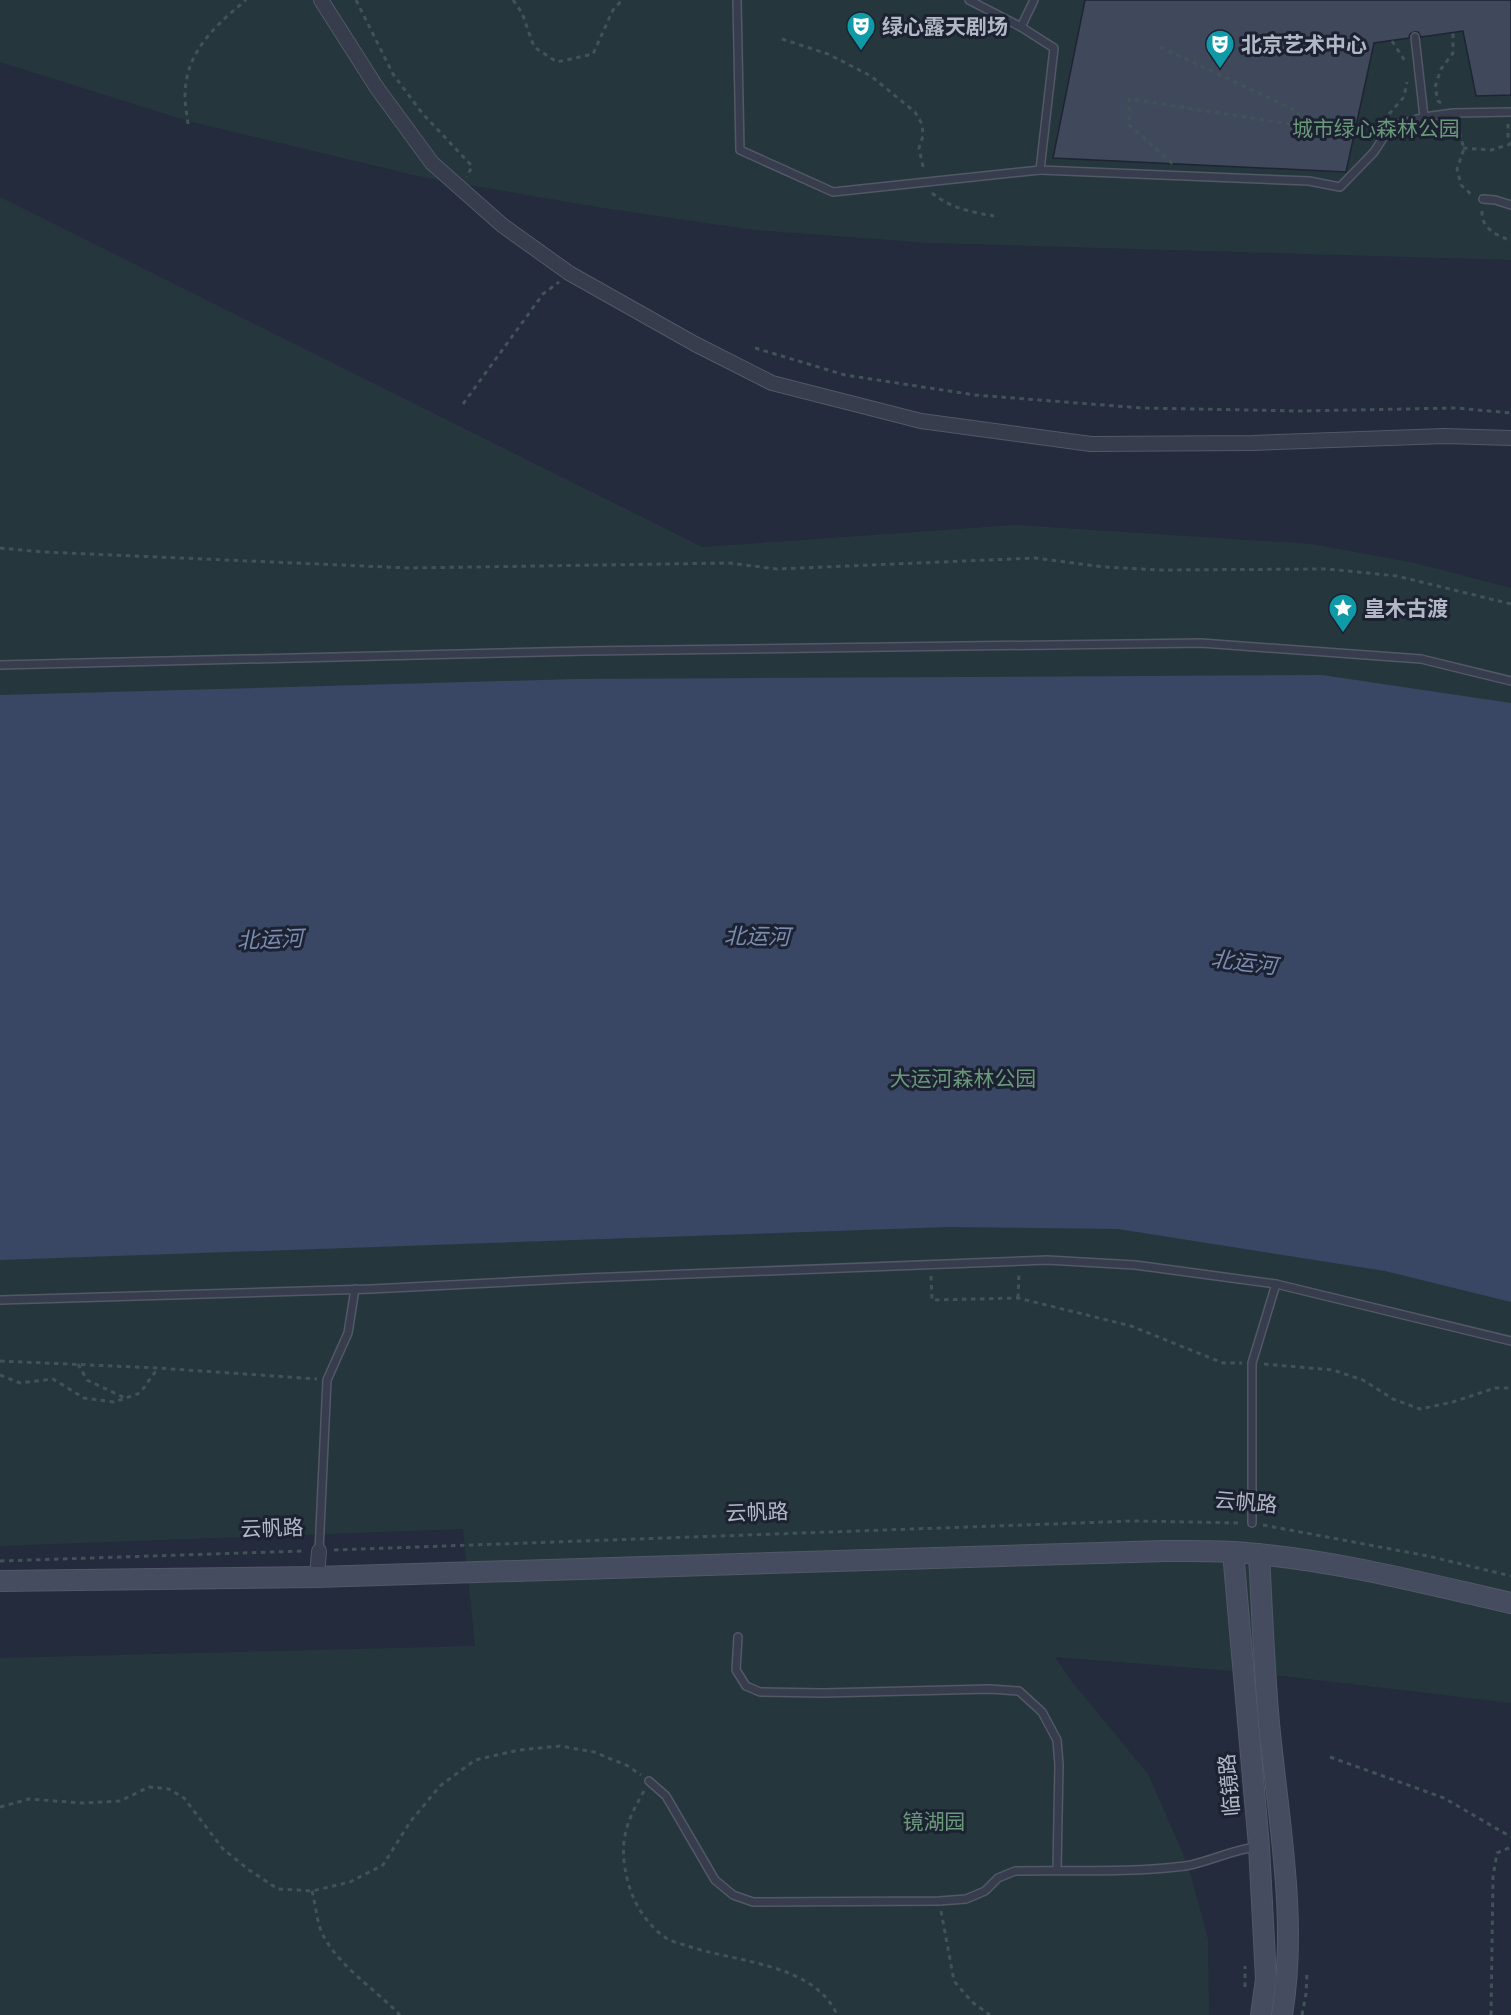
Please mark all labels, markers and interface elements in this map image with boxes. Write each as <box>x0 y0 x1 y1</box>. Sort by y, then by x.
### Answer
theatre icon: 绿心露天剧场 <box>845 10 877 52</box>
place label: 绿心露天剧场 <box>882 12 1008 41</box>
theatre icon: 北京艺术中心 <box>1204 28 1236 70</box>
place label: 北京艺术中心 <box>1241 30 1367 59</box>
park label: 城市绿心森林公园 <box>1292 114 1460 143</box>
place icon: 皇木古渡 <box>1327 592 1359 634</box>
place label: 皇木古渡 <box>1364 594 1448 623</box>
water label: 北运河 <box>724 920 794 952</box>
water label: 北运河 <box>236 923 307 955</box>
water label: 北运河 <box>1209 943 1283 981</box>
park label: 大运河森林公园 <box>890 1064 1037 1093</box>
street label: 云帆路 <box>1213 1485 1279 1519</box>
street label: 云帆路 <box>725 1496 789 1528</box>
street label: 云帆路 <box>240 1512 304 1544</box>
street label: 临镜路 <box>1212 1752 1246 1818</box>
park label: 镜湖园 <box>903 1807 966 1836</box>

